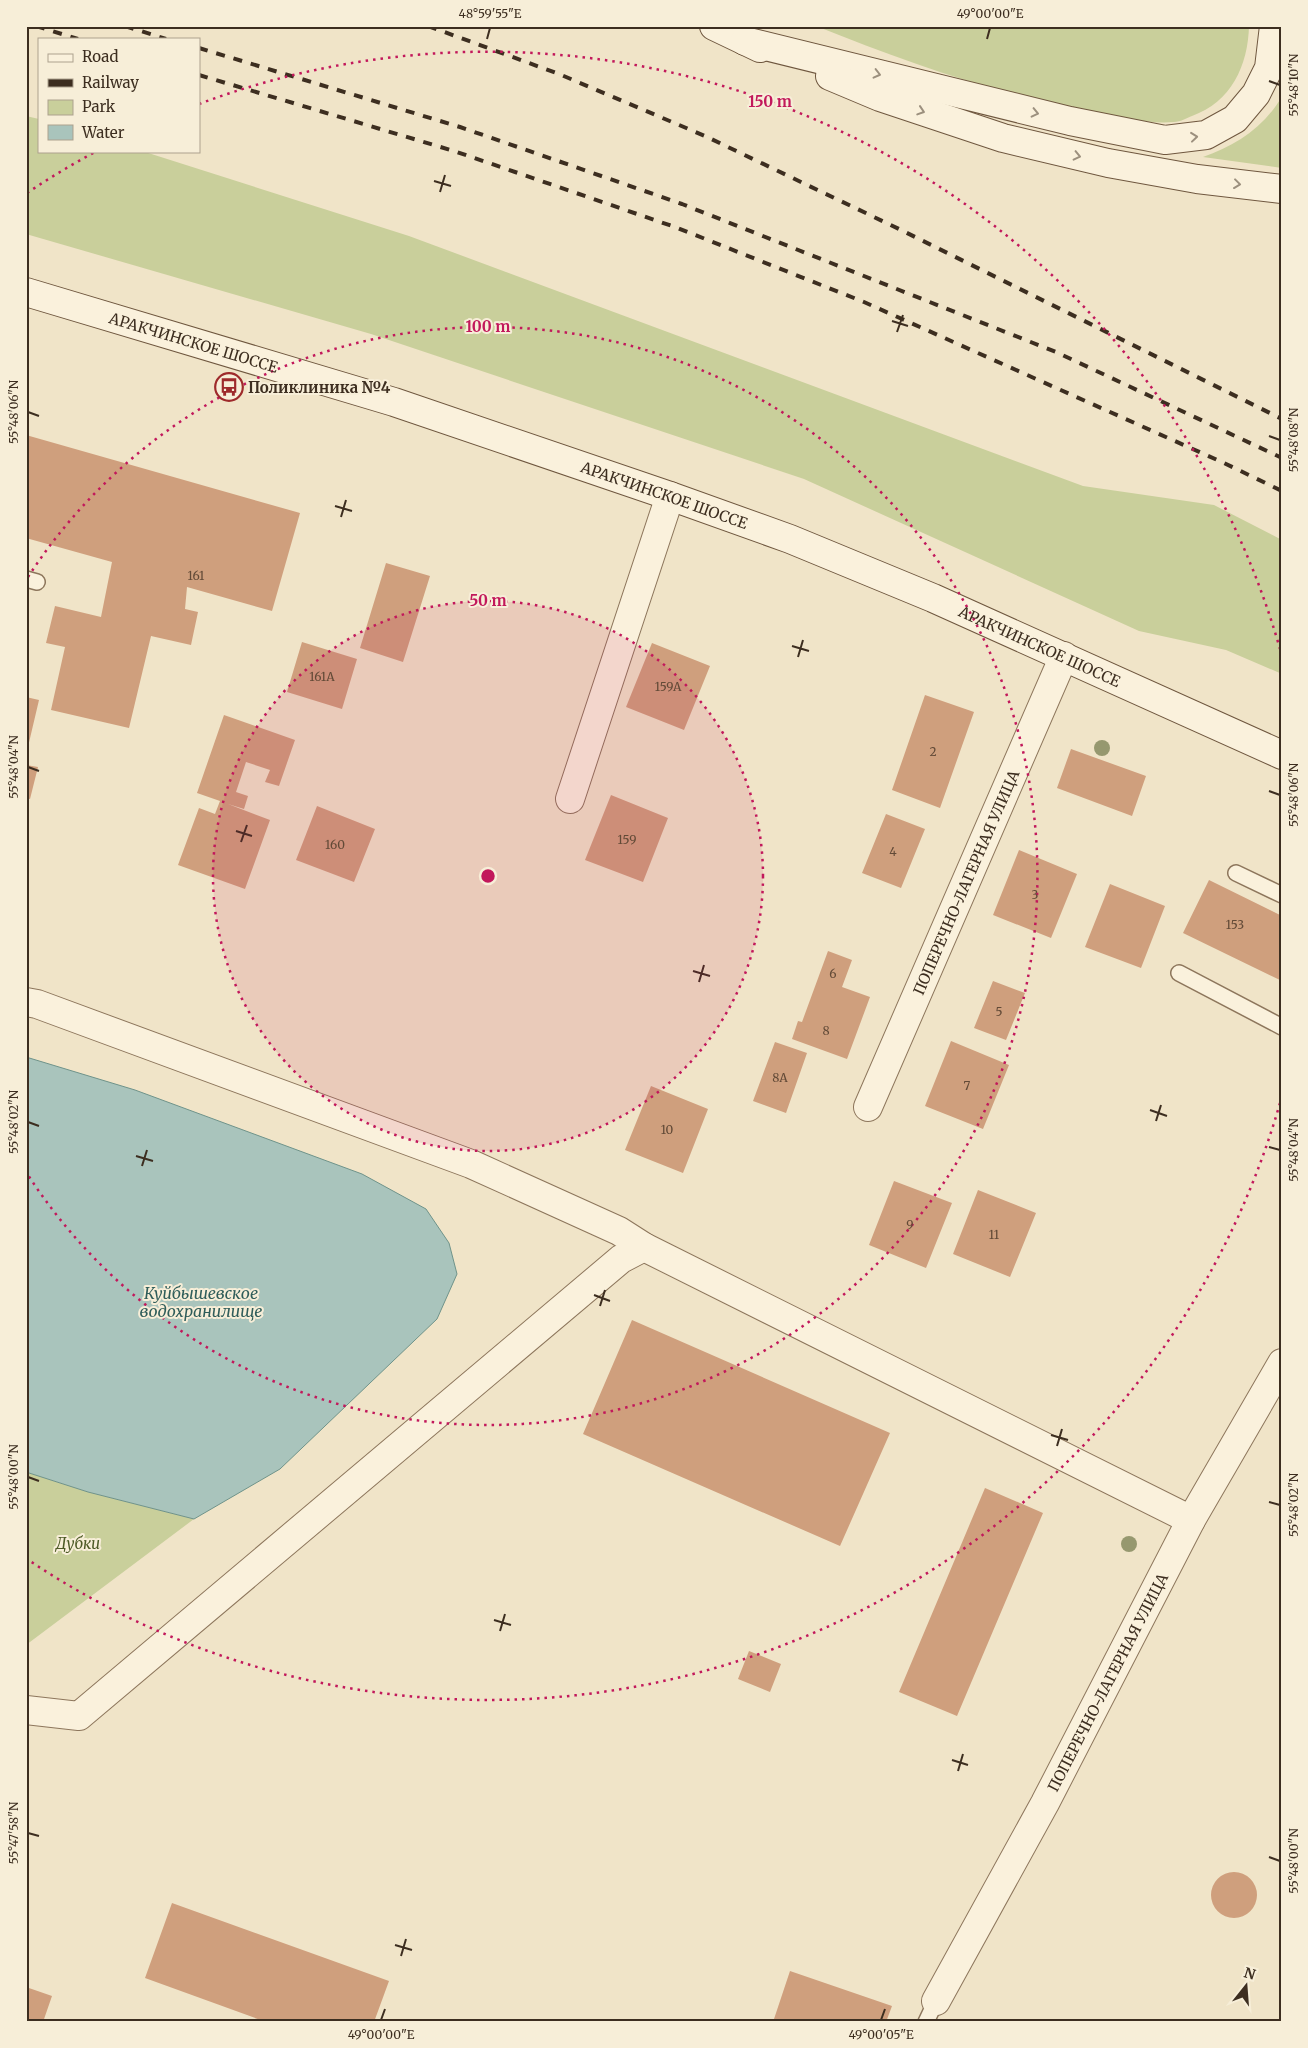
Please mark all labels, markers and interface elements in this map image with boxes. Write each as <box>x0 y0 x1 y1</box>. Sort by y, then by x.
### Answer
text: 48°59'55"E <box>459 6 522 21</box>
text: 49°00'00"E <box>957 6 1024 21</box>
legend <box>38 38 200 152</box>
text: Road <box>82 47 118 66</box>
text: 55°48'10"N <box>1286 53 1301 116</box>
one-way arrow <box>872 68 881 79</box>
text: Railway <box>82 73 139 92</box>
text: 150 m <box>748 92 792 111</box>
text: Park <box>82 97 116 116</box>
one-way arrow <box>916 105 925 115</box>
one-way arrow <box>1030 107 1039 118</box>
text: Water <box>81 123 125 142</box>
one-way arrow <box>1191 131 1199 142</box>
one-way arrow <box>1073 150 1082 161</box>
one-way arrow <box>1233 178 1241 189</box>
street label: АРАКЧИНСКОЕ ШОССЕ <box>106 308 281 376</box>
text: 100 m <box>466 317 510 336</box>
bus stop icon: Поликлиника №4 <box>214 372 244 402</box>
place label: Поликлиника №4 <box>248 378 391 397</box>
text: 55°48'06"N <box>6 379 21 444</box>
text: 55°48'08"N <box>1286 407 1301 472</box>
street label: АРАКЧИНСКОЕ ШОССЕ <box>578 457 751 533</box>
house number: 161 <box>188 568 205 583</box>
text: 50 m <box>469 591 507 610</box>
street label: АРАКЧИНСКОЕ ШОССЕ <box>955 601 1124 691</box>
house number: 161А <box>309 669 335 684</box>
house number: 159А <box>655 679 682 694</box>
text: 55°48'04"N <box>6 734 21 799</box>
house number: 2 <box>929 744 937 759</box>
text: 55°48'06"N <box>1286 762 1301 827</box>
street label: ПОПЕРЕЧНО-ЛАГЕРНАЯ УЛИЦА <box>908 766 1023 998</box>
house number: 159 <box>618 832 636 847</box>
house number: 160 <box>325 837 345 852</box>
house number: 4 <box>889 844 897 859</box>
centre of rings <box>479 867 497 885</box>
house number: 3 <box>1032 887 1039 902</box>
house number: 153 <box>1226 917 1244 932</box>
house number: 6 <box>829 966 837 981</box>
house number: 5 <box>995 1004 1003 1019</box>
house number: 8 <box>822 1023 830 1038</box>
house number: 8А <box>772 1070 788 1085</box>
house number: 7 <box>964 1078 971 1093</box>
text: 55°48'02"N <box>6 1089 21 1154</box>
text: 55°48'04"N <box>1286 1117 1301 1182</box>
house number: 10 <box>661 1122 674 1137</box>
house number: 9 <box>906 1217 914 1232</box>
house number: 11 <box>989 1227 1000 1242</box>
water label: Куйбышевское водохранилище <box>140 1283 263 1321</box>
text: 55°48'00"N <box>6 1444 21 1510</box>
text: 55°48'02"N <box>1286 1472 1301 1537</box>
park label: Дубки <box>55 1534 100 1553</box>
street label: ПОПЕРЕЧНО-ЛАГЕРНАЯ УЛИЦА <box>1043 1569 1172 1795</box>
text: 55°47'58"N <box>6 1801 21 1864</box>
text: 55°48'00"N <box>1286 1828 1301 1894</box>
north arrow <box>1220 1960 1270 2010</box>
text: N <box>1242 1963 1258 1984</box>
text: 49°00'00"E <box>348 2027 415 2042</box>
text: 49°00'05"E <box>848 2027 914 2042</box>

